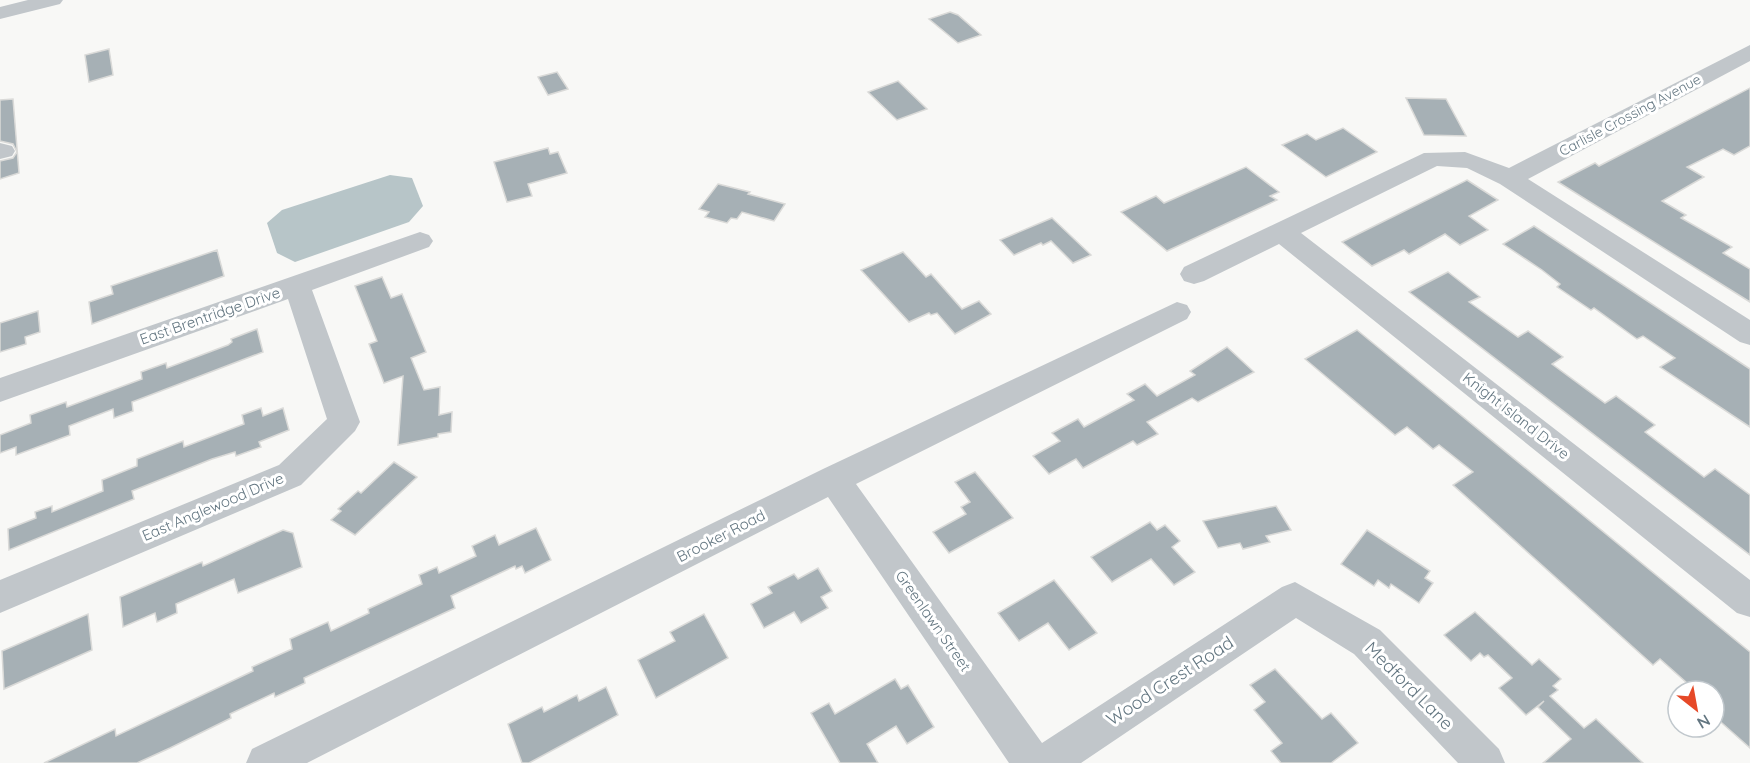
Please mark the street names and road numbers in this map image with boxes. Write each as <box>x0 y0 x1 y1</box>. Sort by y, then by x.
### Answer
street label: Carlisle Crossing Avenue <box>1556 70 1704 160</box>
street label: East Brentridge Drive <box>137 283 282 348</box>
street label: Knight Island Drive <box>1459 368 1573 463</box>
street label: East Anglewood Drive <box>139 468 286 545</box>
street label: Brooker Road <box>673 505 768 566</box>
street label: Greenlawn Street <box>892 567 975 675</box>
street label: Wood Crest Road <box>1102 631 1238 730</box>
street label: Medford Lane <box>1360 636 1459 735</box>

